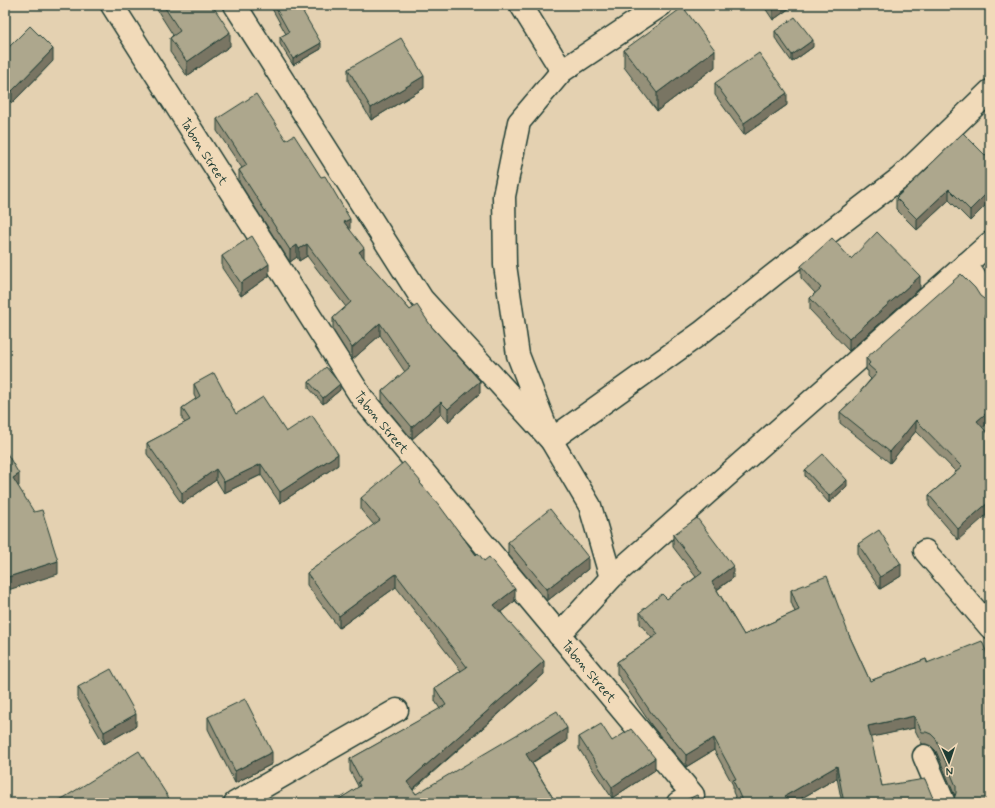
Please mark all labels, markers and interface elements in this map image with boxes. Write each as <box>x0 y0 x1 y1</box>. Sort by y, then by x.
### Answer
street label: Tabon Street <box>176 115 231 189</box>
street label: Tabon Street <box>350 388 412 458</box>
street label: Tabon Street <box>557 637 620 707</box>
north arrow <box>929 742 969 782</box>
text: N <box>945 764 953 778</box>

